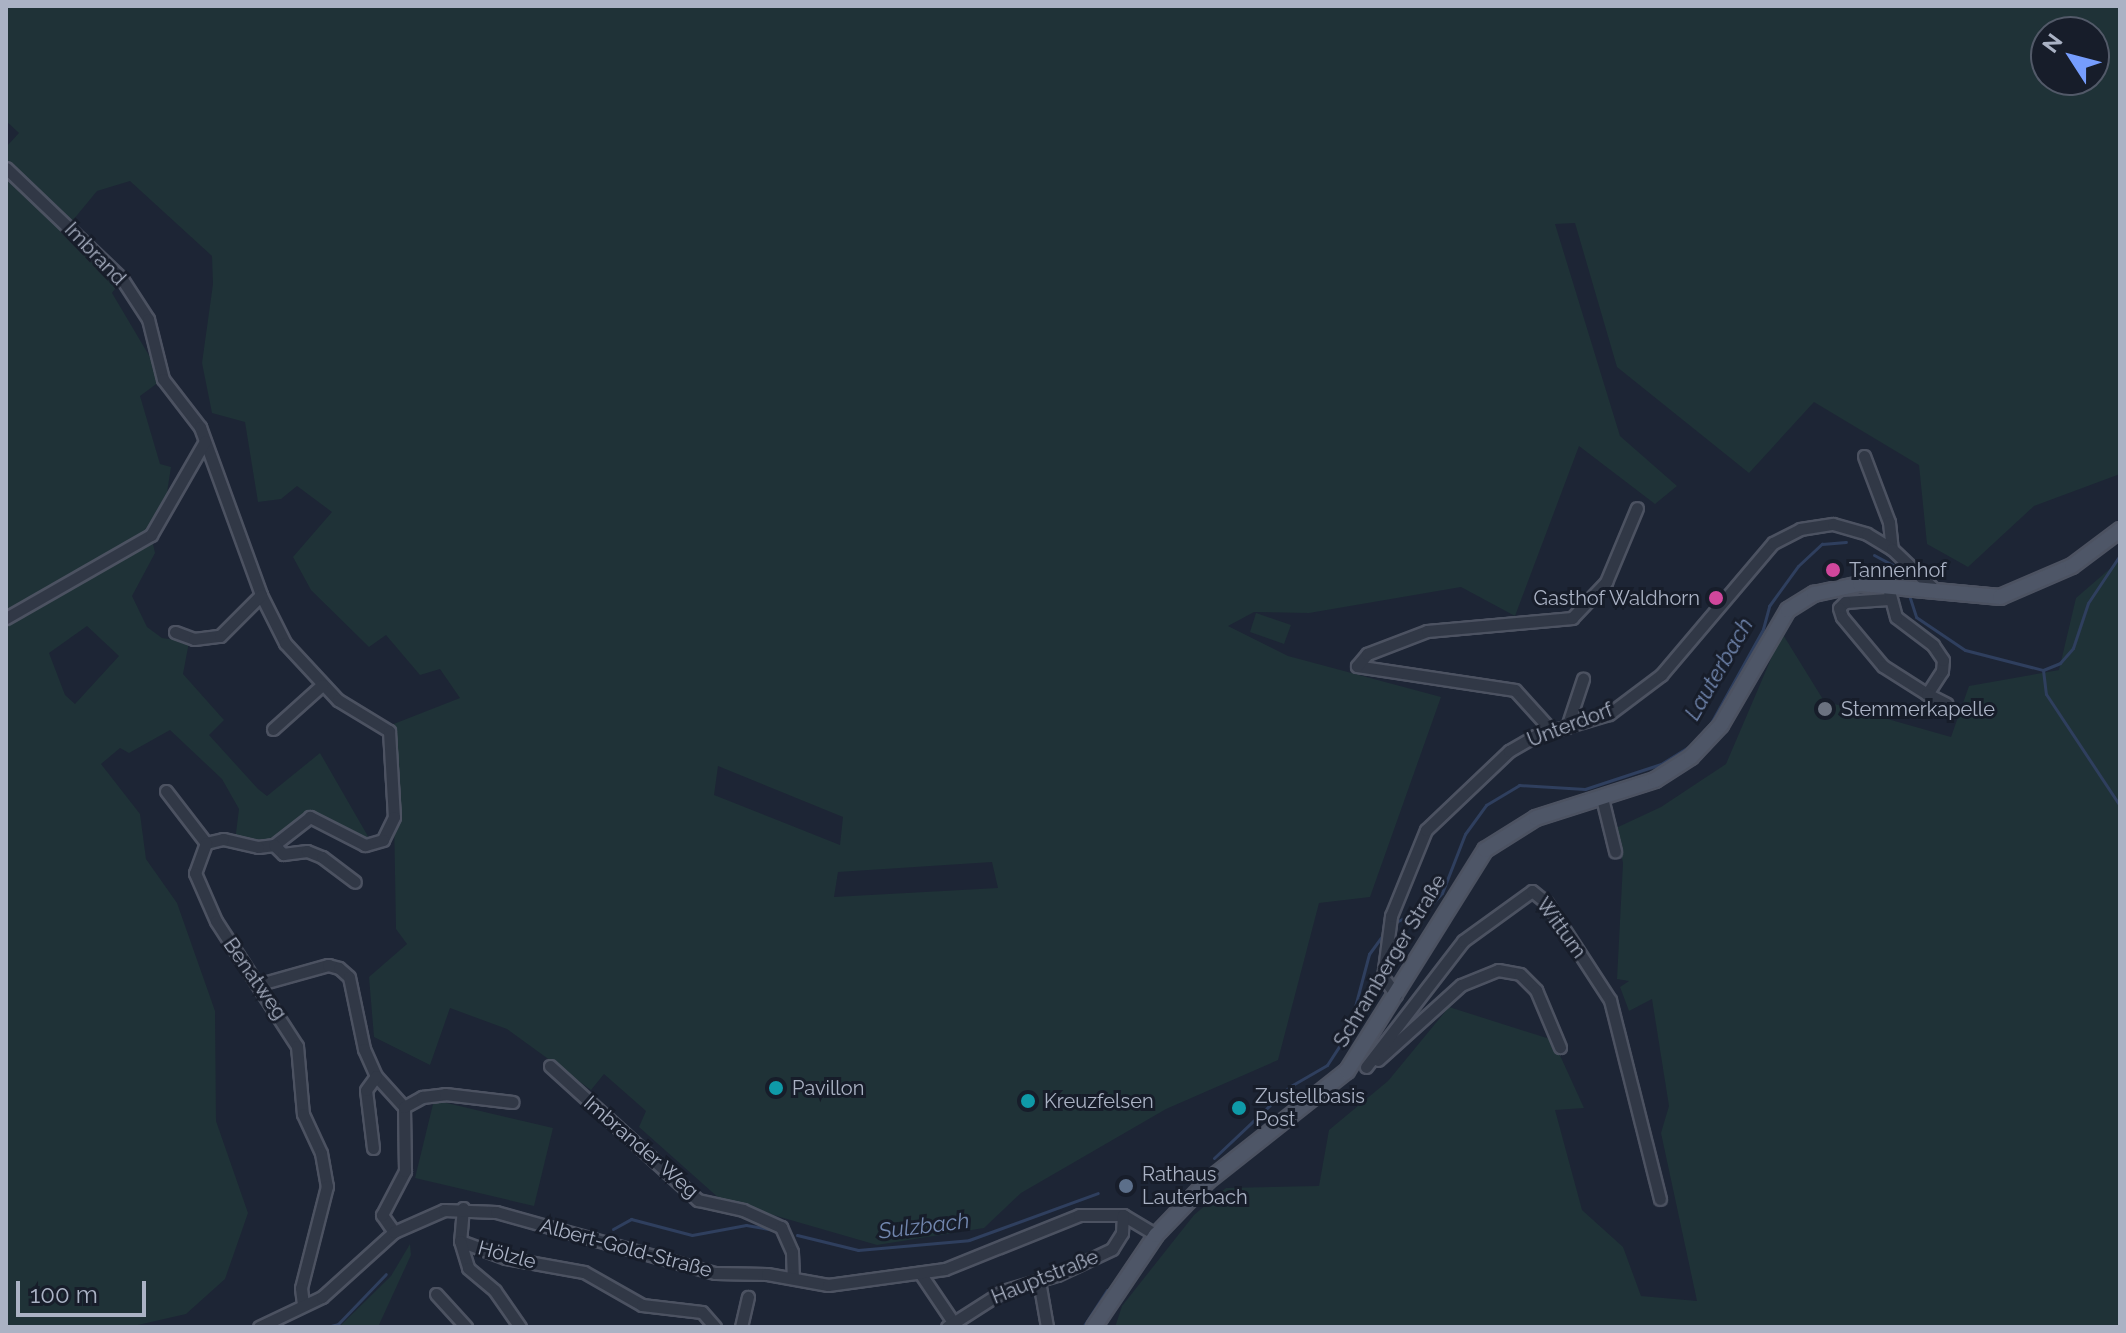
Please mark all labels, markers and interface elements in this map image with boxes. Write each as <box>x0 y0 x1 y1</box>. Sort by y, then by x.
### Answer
north arrow <box>2030 16 2110 96</box>
text: N <box>2037 29 2068 58</box>
street label: Imbrand <box>59 218 131 290</box>
place label: Tannenhof <box>1849 558 1947 582</box>
marker: Tannenhof <box>1824 561 1842 579</box>
place label: Gasthof Waldhorn <box>1532 586 1700 610</box>
marker: Gasthof Waldhorn <box>1707 589 1725 607</box>
water label: Lauterbach <box>1679 613 1759 725</box>
place label: Stemmerkapelle <box>1841 697 1995 721</box>
street label: Unterdorf <box>1524 698 1616 752</box>
marker: Stemmerkapelle <box>1816 700 1834 718</box>
street label: Schramberger Straße <box>1329 870 1451 1052</box>
street label: Wittum <box>1531 893 1591 963</box>
street label: Benatweg <box>218 934 292 1024</box>
place label: Pavillon <box>792 1076 864 1100</box>
marker: Pavillon <box>767 1079 785 1097</box>
place label: Zustellbasis Post <box>1255 1084 1365 1131</box>
place label: Kreuzfelsen <box>1044 1089 1154 1113</box>
street label: Imbrander Weg <box>578 1090 704 1204</box>
marker: Kreuzfelsen <box>1019 1092 1037 1110</box>
marker: Zustellbasis Post <box>1230 1099 1248 1117</box>
place label: Rathaus Lauterbach <box>1142 1162 1248 1209</box>
marker: Rathaus Lauterbach <box>1117 1177 1135 1195</box>
water label: Sulzbach <box>877 1207 971 1245</box>
street label: Albert-Gold-Straße <box>537 1214 715 1282</box>
street label: Hölzle <box>475 1236 539 1274</box>
street label: Hauptstraße <box>988 1245 1102 1309</box>
scale bar <box>20 1265 150 1315</box>
text: 100 m <box>30 1280 98 1309</box>

